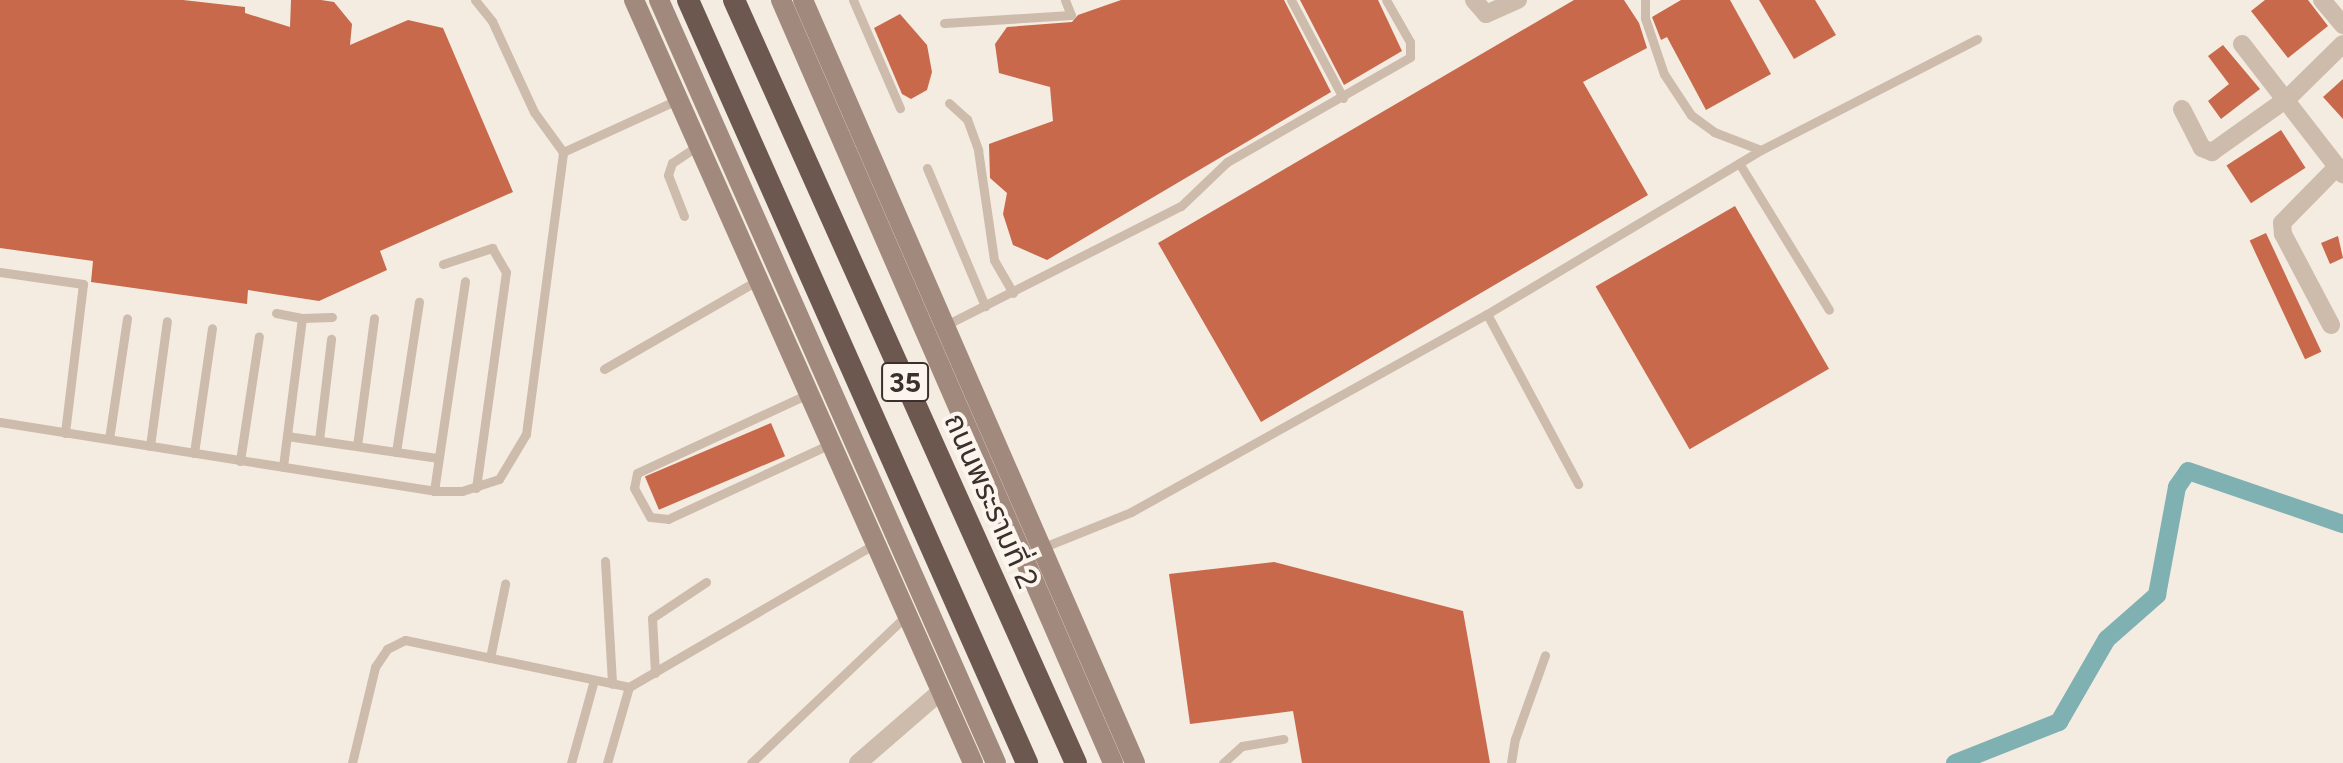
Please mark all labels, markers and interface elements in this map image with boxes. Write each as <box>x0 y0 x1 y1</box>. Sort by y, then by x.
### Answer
road number: 35 <box>881 358 929 406</box>
street label: ถนนพระรามที่ 2 <box>936 408 1046 594</box>

